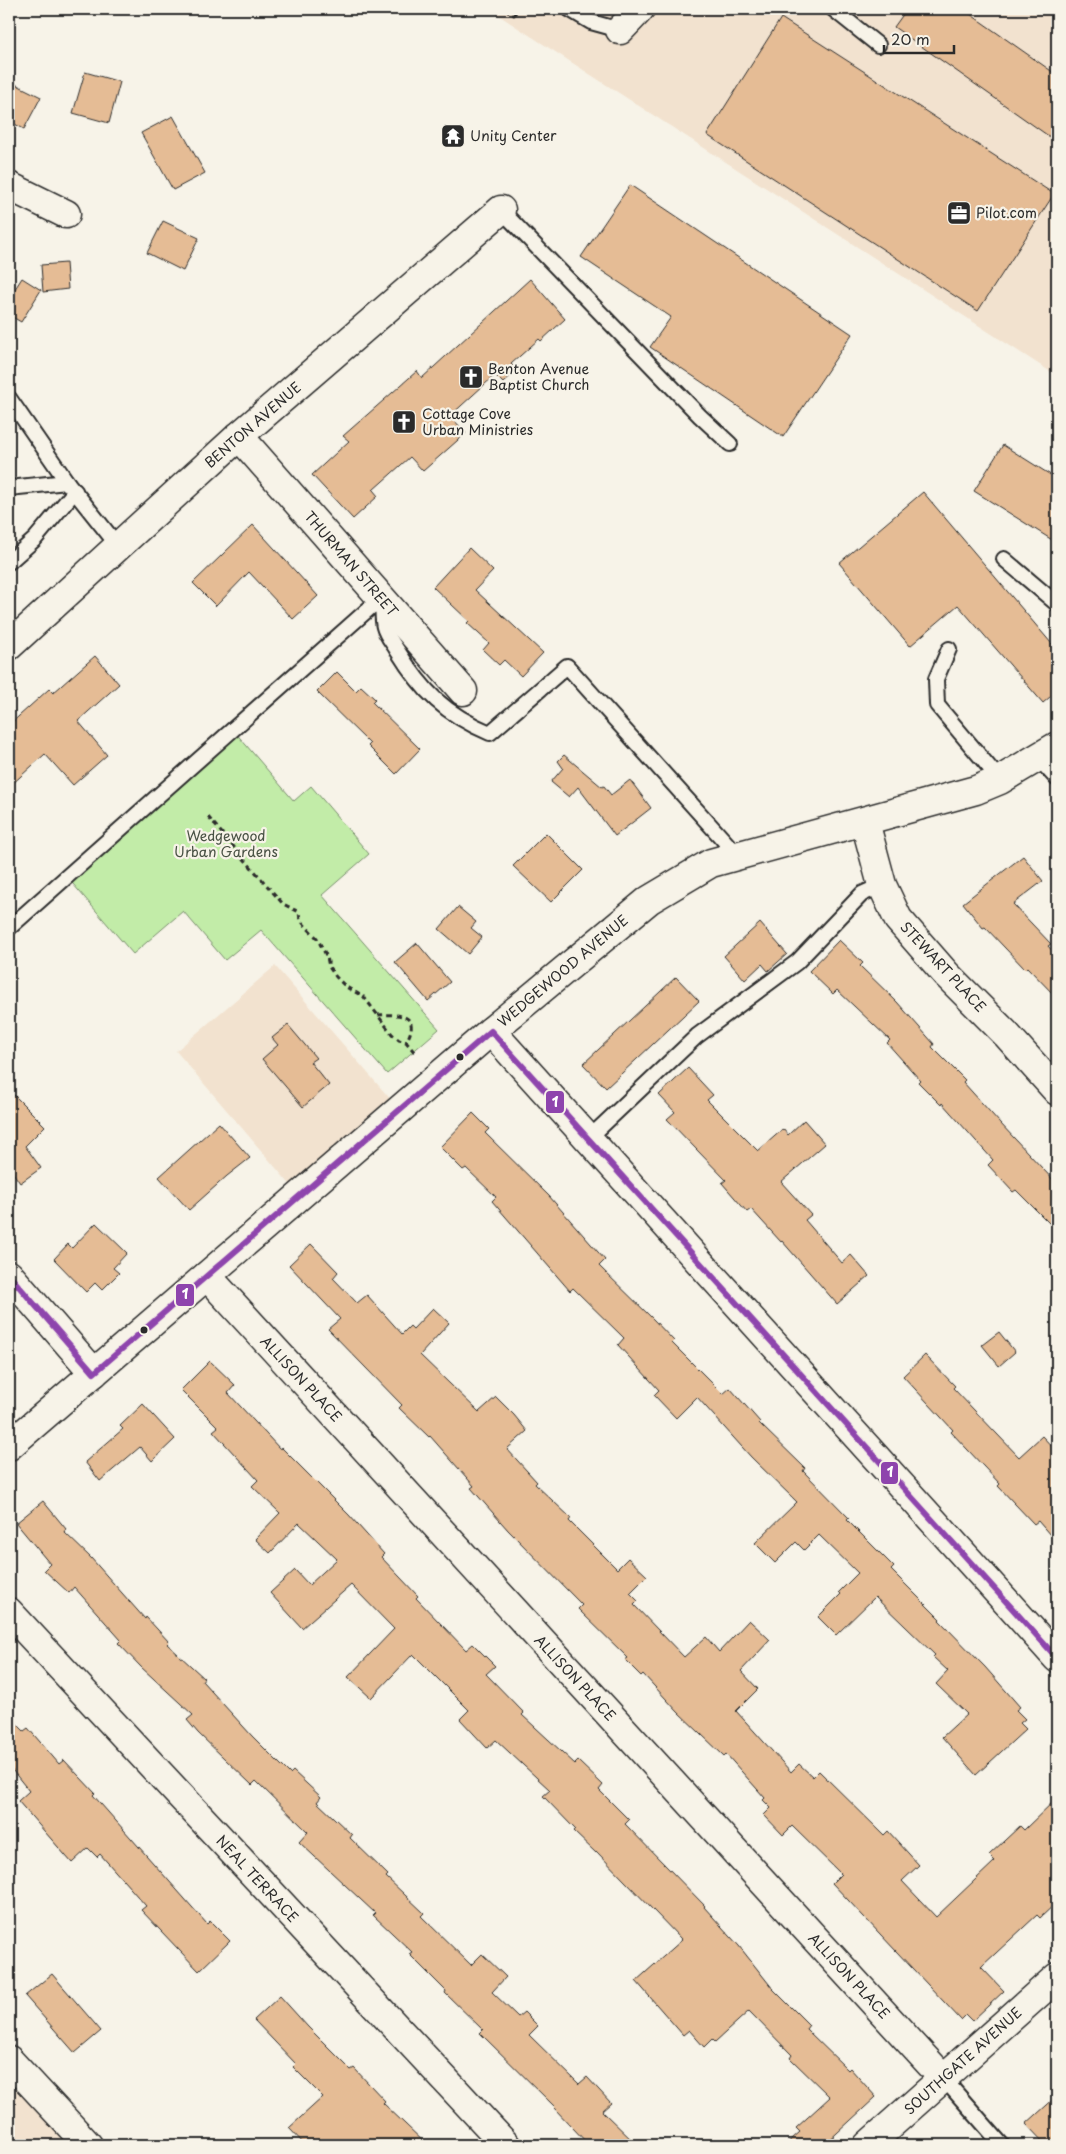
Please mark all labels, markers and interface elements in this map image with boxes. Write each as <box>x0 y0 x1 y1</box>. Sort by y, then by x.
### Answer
scale bar <box>884 22 954 54</box>
text: 20 m <box>891 27 930 50</box>
temple icon: Unity Center <box>440 123 466 149</box>
place label: Unity Center <box>470 125 557 146</box>
office icon: Pilot.com <box>946 200 972 226</box>
place label: Pilot.com <box>976 202 1037 223</box>
place label: Benton Avenue Baptist Church <box>488 358 589 395</box>
church icon: Benton Avenue Baptist Church <box>458 364 484 390</box>
street label: BENTON AVENUE <box>200 377 306 473</box>
place label: Cottage Cove Urban Ministries <box>422 403 533 440</box>
church icon: Cottage Cove Urban Ministries <box>391 409 417 435</box>
street label: THURMAN STREET <box>300 506 403 621</box>
park label: Wedgewood Urban Gardens <box>174 825 278 862</box>
street label: WEDGEWOOD AVENUE <box>493 909 633 1032</box>
street label: STEWART PLACE <box>896 917 991 1017</box>
unlabelled marker <box>455 1052 465 1062</box>
line badge: 1 <box>545 1090 565 1114</box>
text: 1 <box>552 1091 559 1112</box>
line badge: 1 <box>175 1283 195 1307</box>
text: 1 <box>182 1283 189 1304</box>
unlabelled marker <box>139 1325 149 1335</box>
street label: ALLISON PLACE <box>256 1331 347 1426</box>
line badge: 1 <box>880 1461 899 1485</box>
text: 1 <box>887 1461 894 1482</box>
street label: ALLISON PLACE <box>530 1630 621 1725</box>
street label: NEAL TERRACE <box>211 1830 303 1927</box>
street label: ALLISON PLACE <box>804 1928 895 2023</box>
street label: SOUTHGATE AVENUE <box>899 2002 1026 2119</box>

